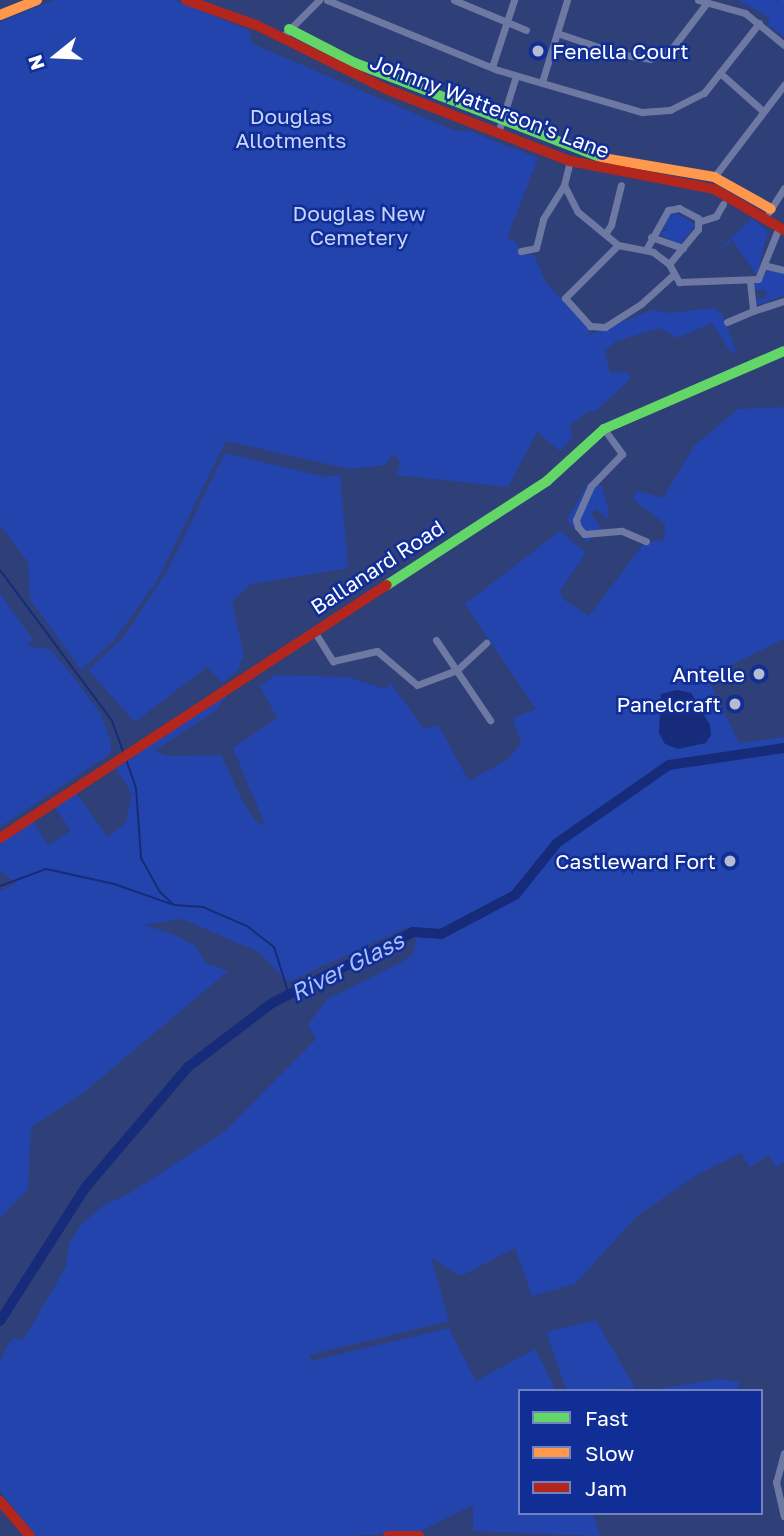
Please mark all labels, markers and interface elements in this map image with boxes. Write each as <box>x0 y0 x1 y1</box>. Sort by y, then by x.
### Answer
north arrow <box>21 21 91 91</box>
place label: Fenella Court <box>552 38 689 64</box>
marker: Fenella Court <box>530 43 546 59</box>
street label: Johnny Watterson's Lane <box>367 49 613 163</box>
text: N <box>22 52 49 73</box>
park label: Douglas Allotments <box>236 103 346 153</box>
park label: Douglas New Cemetery <box>293 200 425 250</box>
street label: Ballanard Road <box>306 515 448 619</box>
place label: Antelle <box>672 661 745 687</box>
marker: Antelle <box>751 666 767 682</box>
place label: Panelcraft <box>616 691 721 717</box>
marker: Panelcraft <box>727 696 743 712</box>
place label: Castleward Fort <box>555 848 716 874</box>
marker: Castleward Fort <box>722 853 738 869</box>
water label: River Glass <box>286 926 408 1006</box>
legend <box>518 1389 763 1515</box>
text: Fast <box>585 1405 628 1431</box>
text: Slow <box>585 1440 634 1466</box>
text: Jam <box>585 1475 627 1501</box>

